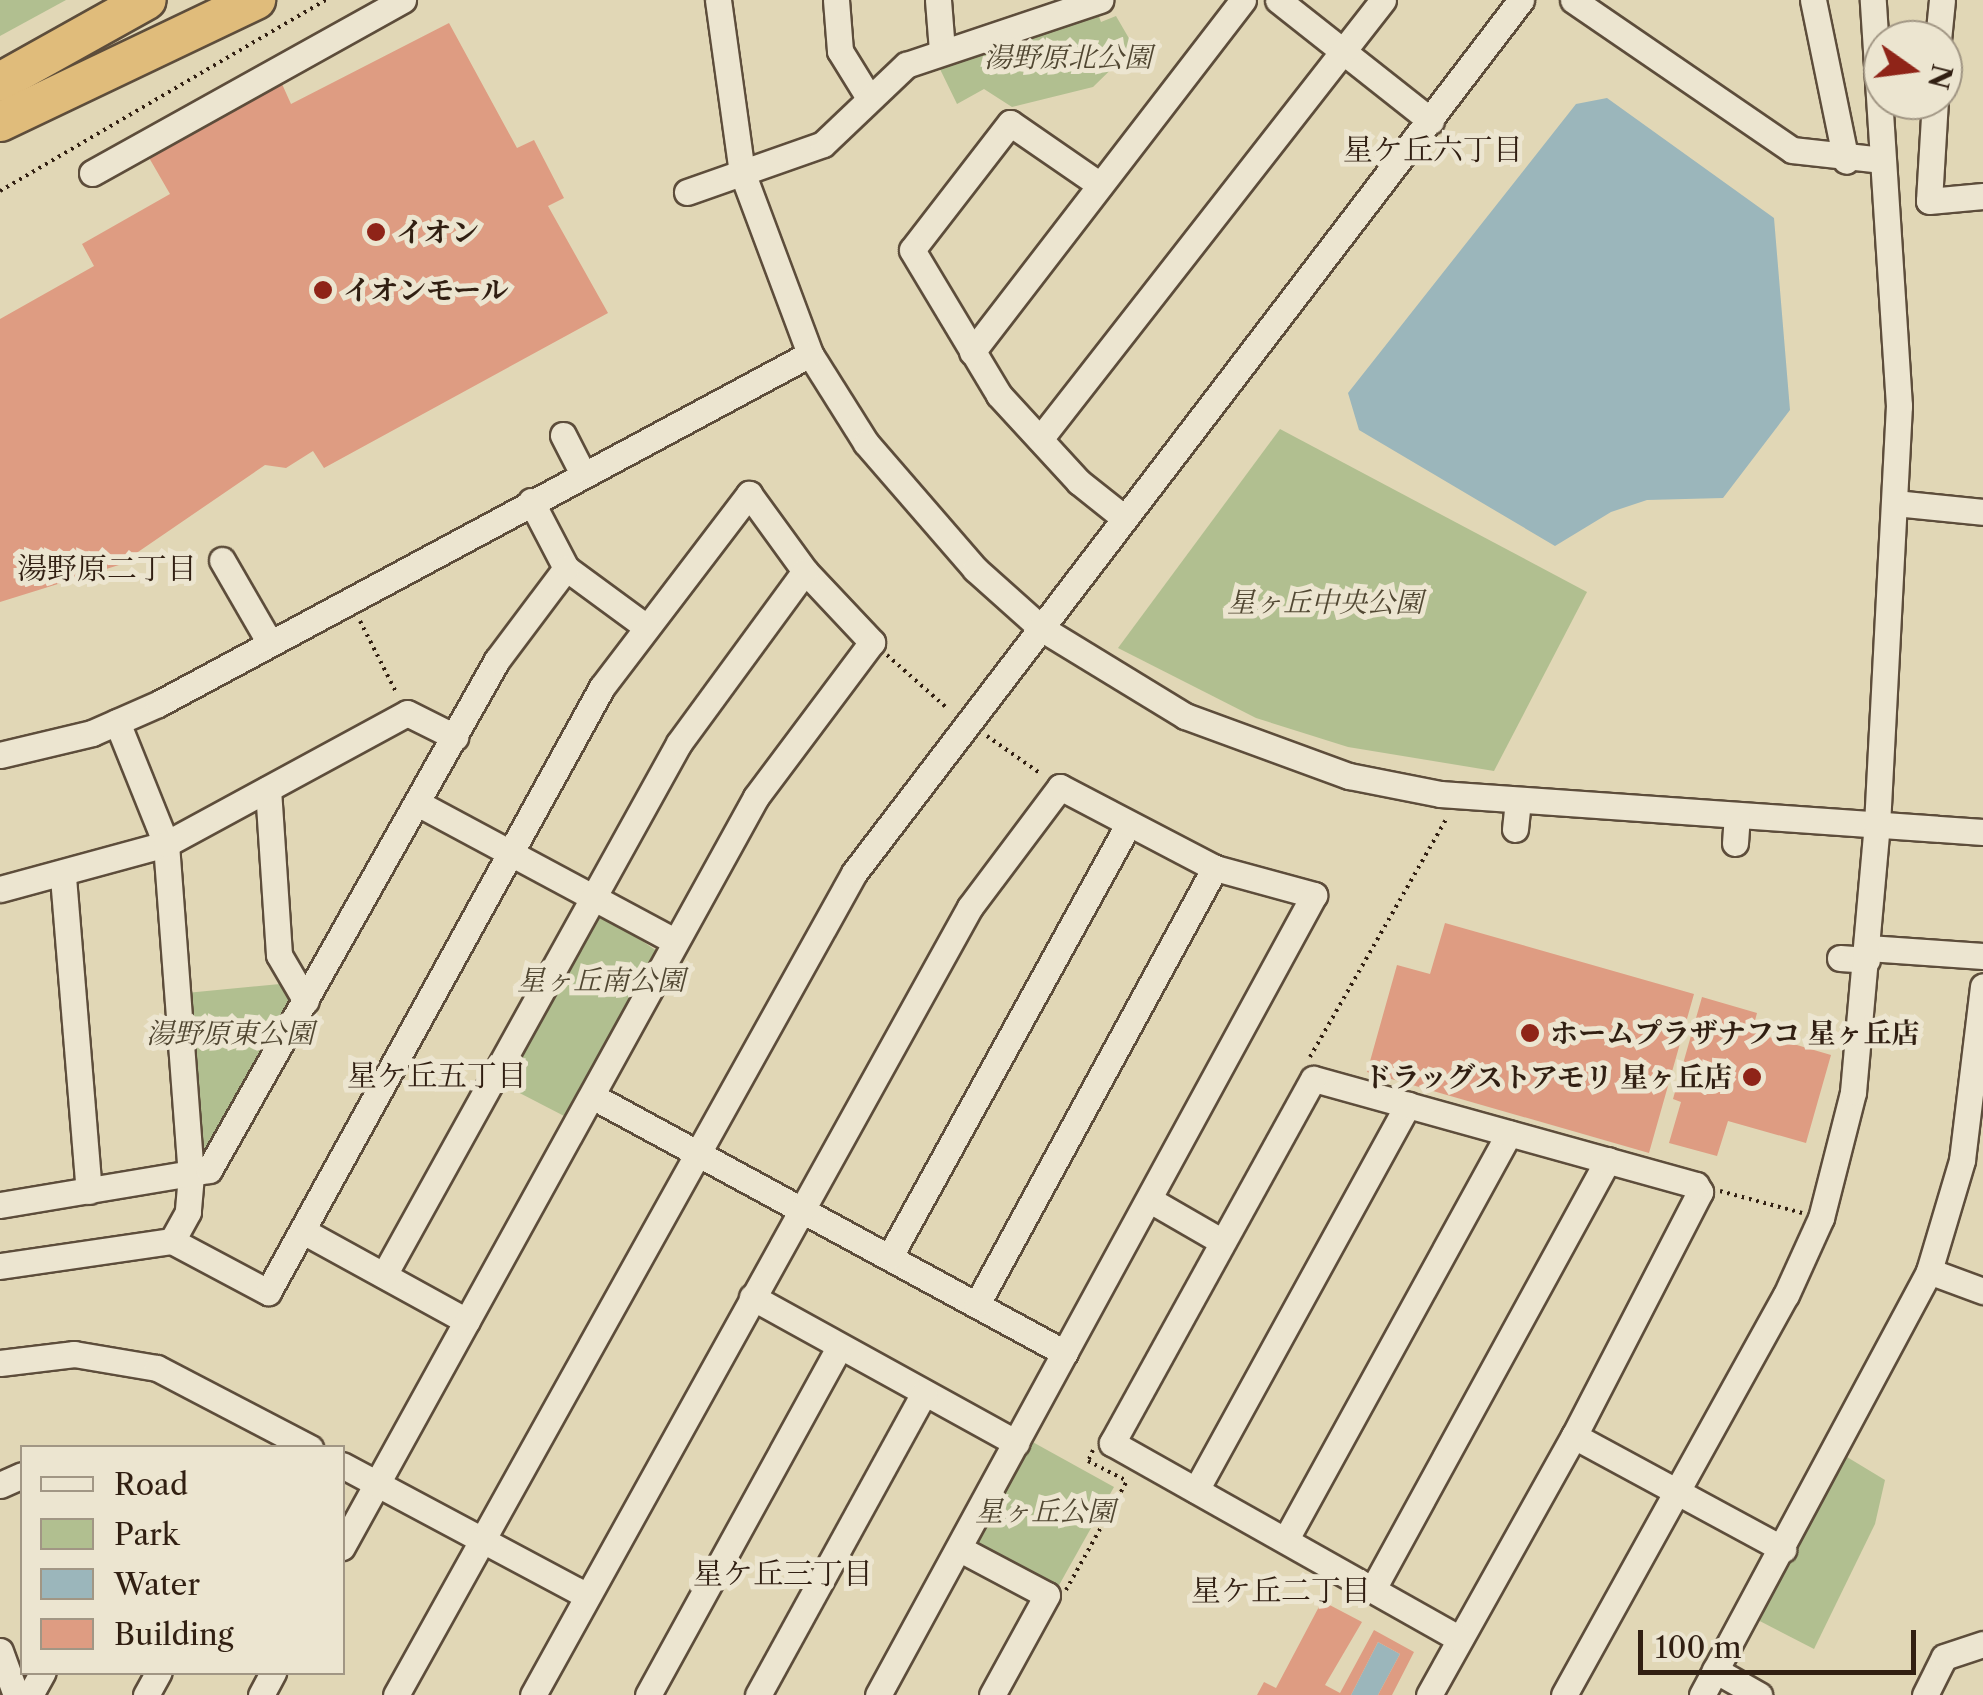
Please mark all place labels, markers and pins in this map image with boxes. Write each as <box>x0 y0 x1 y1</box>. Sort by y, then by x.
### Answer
place label: イオン <box>396 215 480 249</box>
marker: イオン <box>365 221 387 243</box>
place label: イオンモール <box>343 273 510 307</box>
marker: イオンモール <box>312 279 334 301</box>
place label: ホームプラザナフコ 星ヶ丘店 <box>1550 1016 1921 1050</box>
marker: ホームプラザナフコ 星ヶ丘店 <box>1519 1022 1541 1044</box>
place label: ドラッグストアモリ 星ヶ丘店 <box>1361 1060 1732 1094</box>
marker: ドラッグストアモリ 星ヶ丘店 <box>1741 1066 1763 1088</box>

